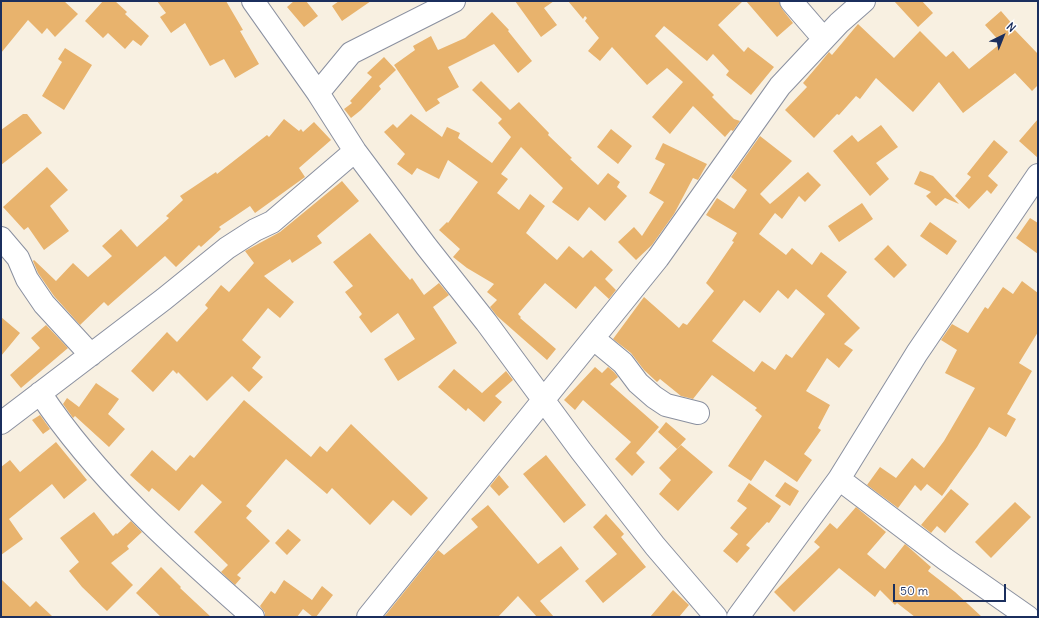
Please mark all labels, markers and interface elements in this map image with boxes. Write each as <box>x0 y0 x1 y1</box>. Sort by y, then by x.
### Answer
north arrow <box>983 16 1023 56</box>
text: N <box>1004 20 1019 35</box>
scale bar <box>895 576 1008 602</box>
text: 50 m <box>900 583 928 598</box>

